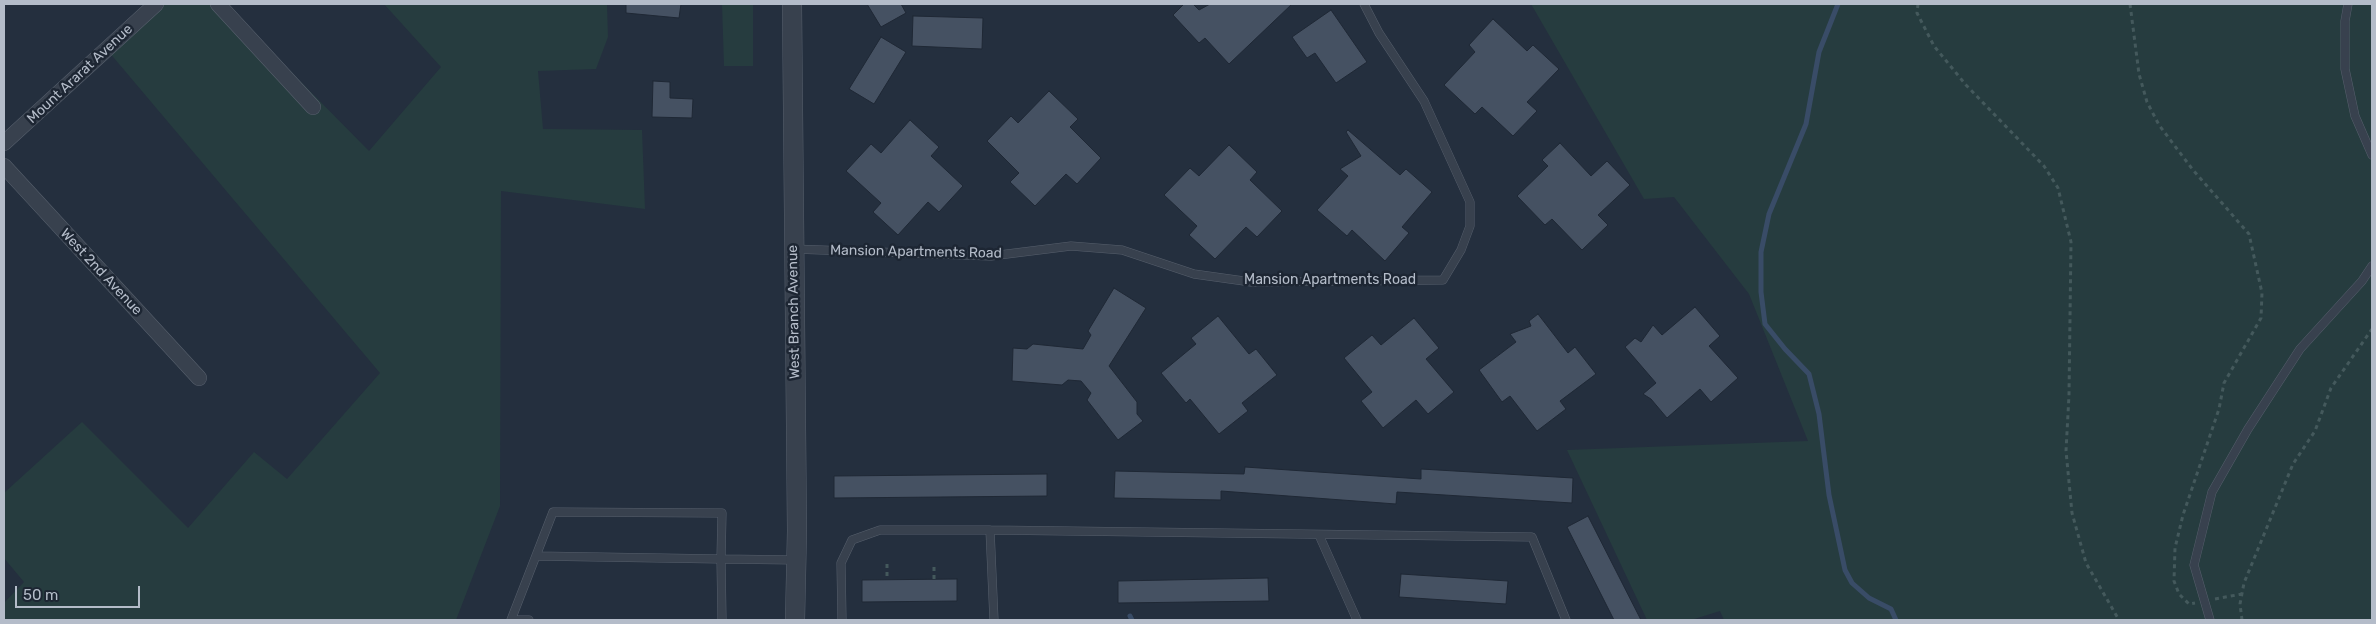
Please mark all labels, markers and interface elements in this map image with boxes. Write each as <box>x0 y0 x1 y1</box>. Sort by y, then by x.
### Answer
street label: Mount Ararat Avenue <box>24 21 136 127</box>
street label: West 2nd Avenue <box>57 225 145 319</box>
street label: Mansion Apartments Road <box>830 242 1002 262</box>
street label: West Branch Avenue <box>784 245 804 379</box>
street label: Mansion Apartments Road <box>1244 272 1416 288</box>
scale bar <box>18 576 142 608</box>
text: 50 m <box>23 586 58 604</box>

